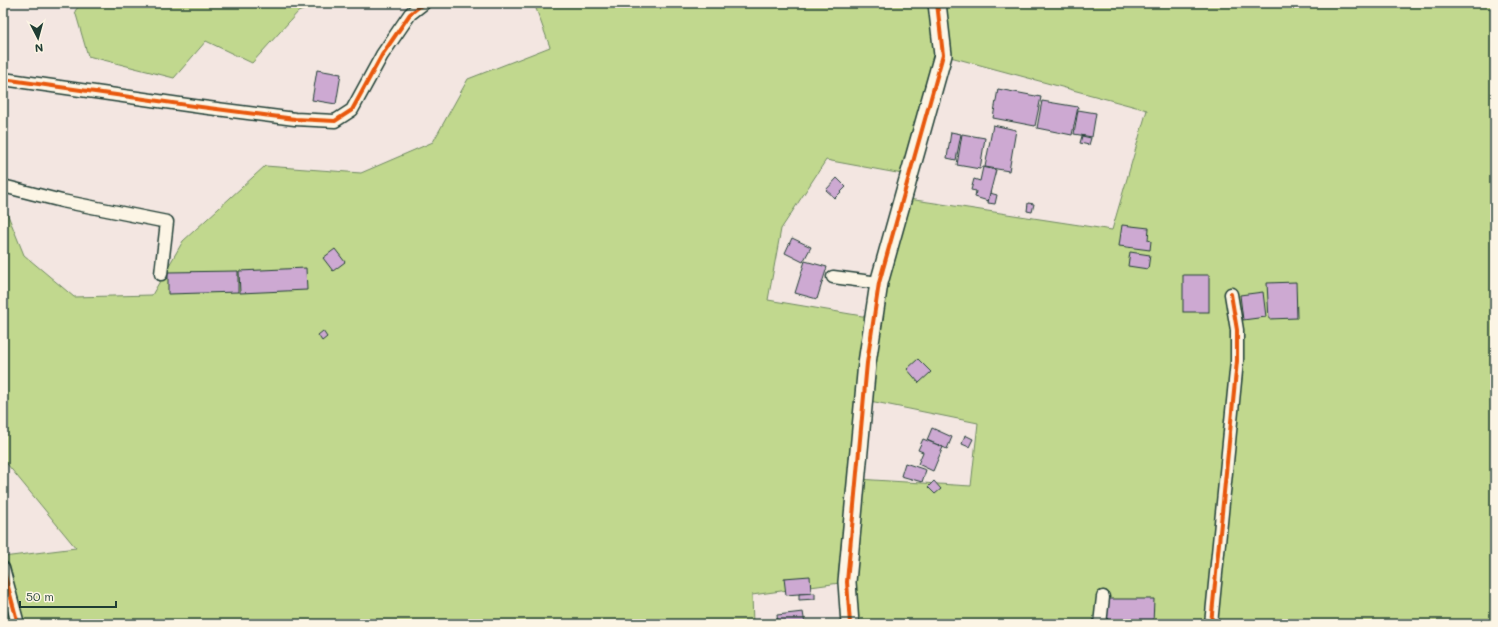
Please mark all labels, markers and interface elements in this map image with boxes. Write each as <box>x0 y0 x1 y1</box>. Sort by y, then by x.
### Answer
north arrow <box>18 18 58 58</box>
text: N <box>34 41 44 56</box>
scale bar <box>20 583 116 609</box>
text: 50 m <box>26 588 54 604</box>

